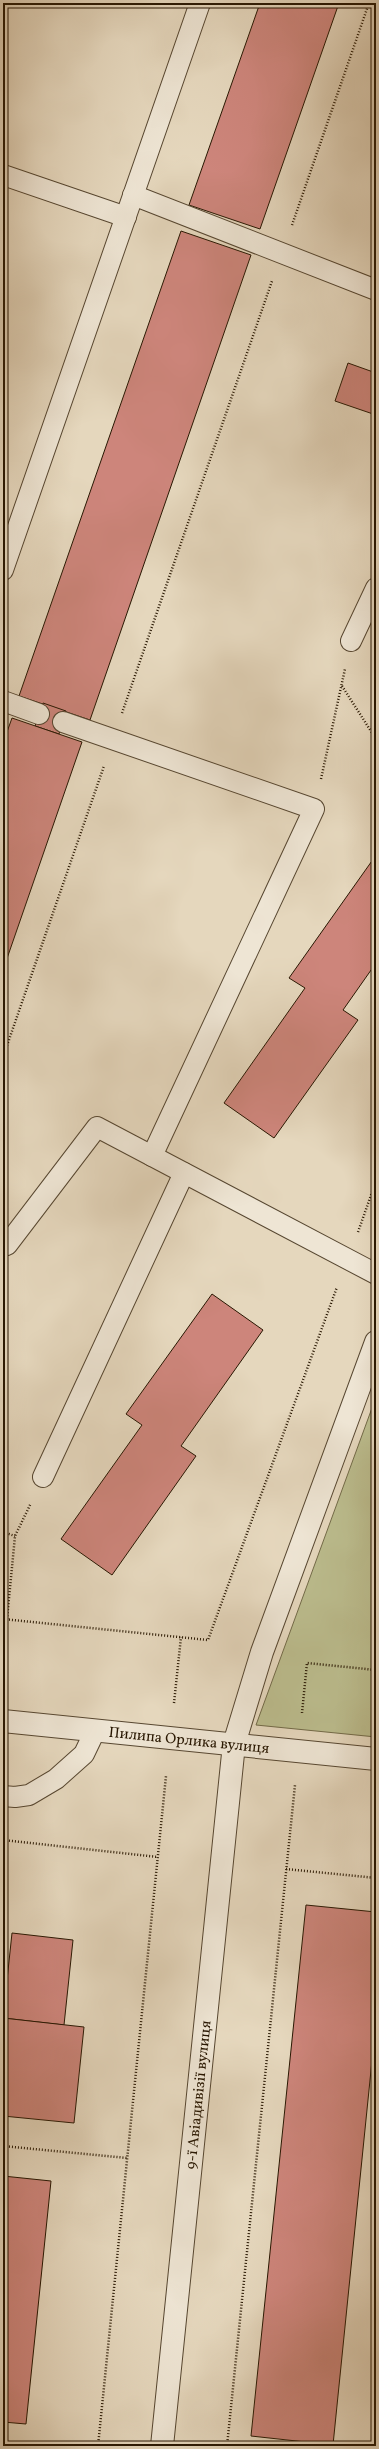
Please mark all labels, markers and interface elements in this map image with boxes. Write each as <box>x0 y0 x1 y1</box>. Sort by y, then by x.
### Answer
street label: Пилипа Орлика вулиця <box>108 1723 270 1760</box>
street label: 9-ї Авіадивізії вулиця <box>181 2019 218 2171</box>

